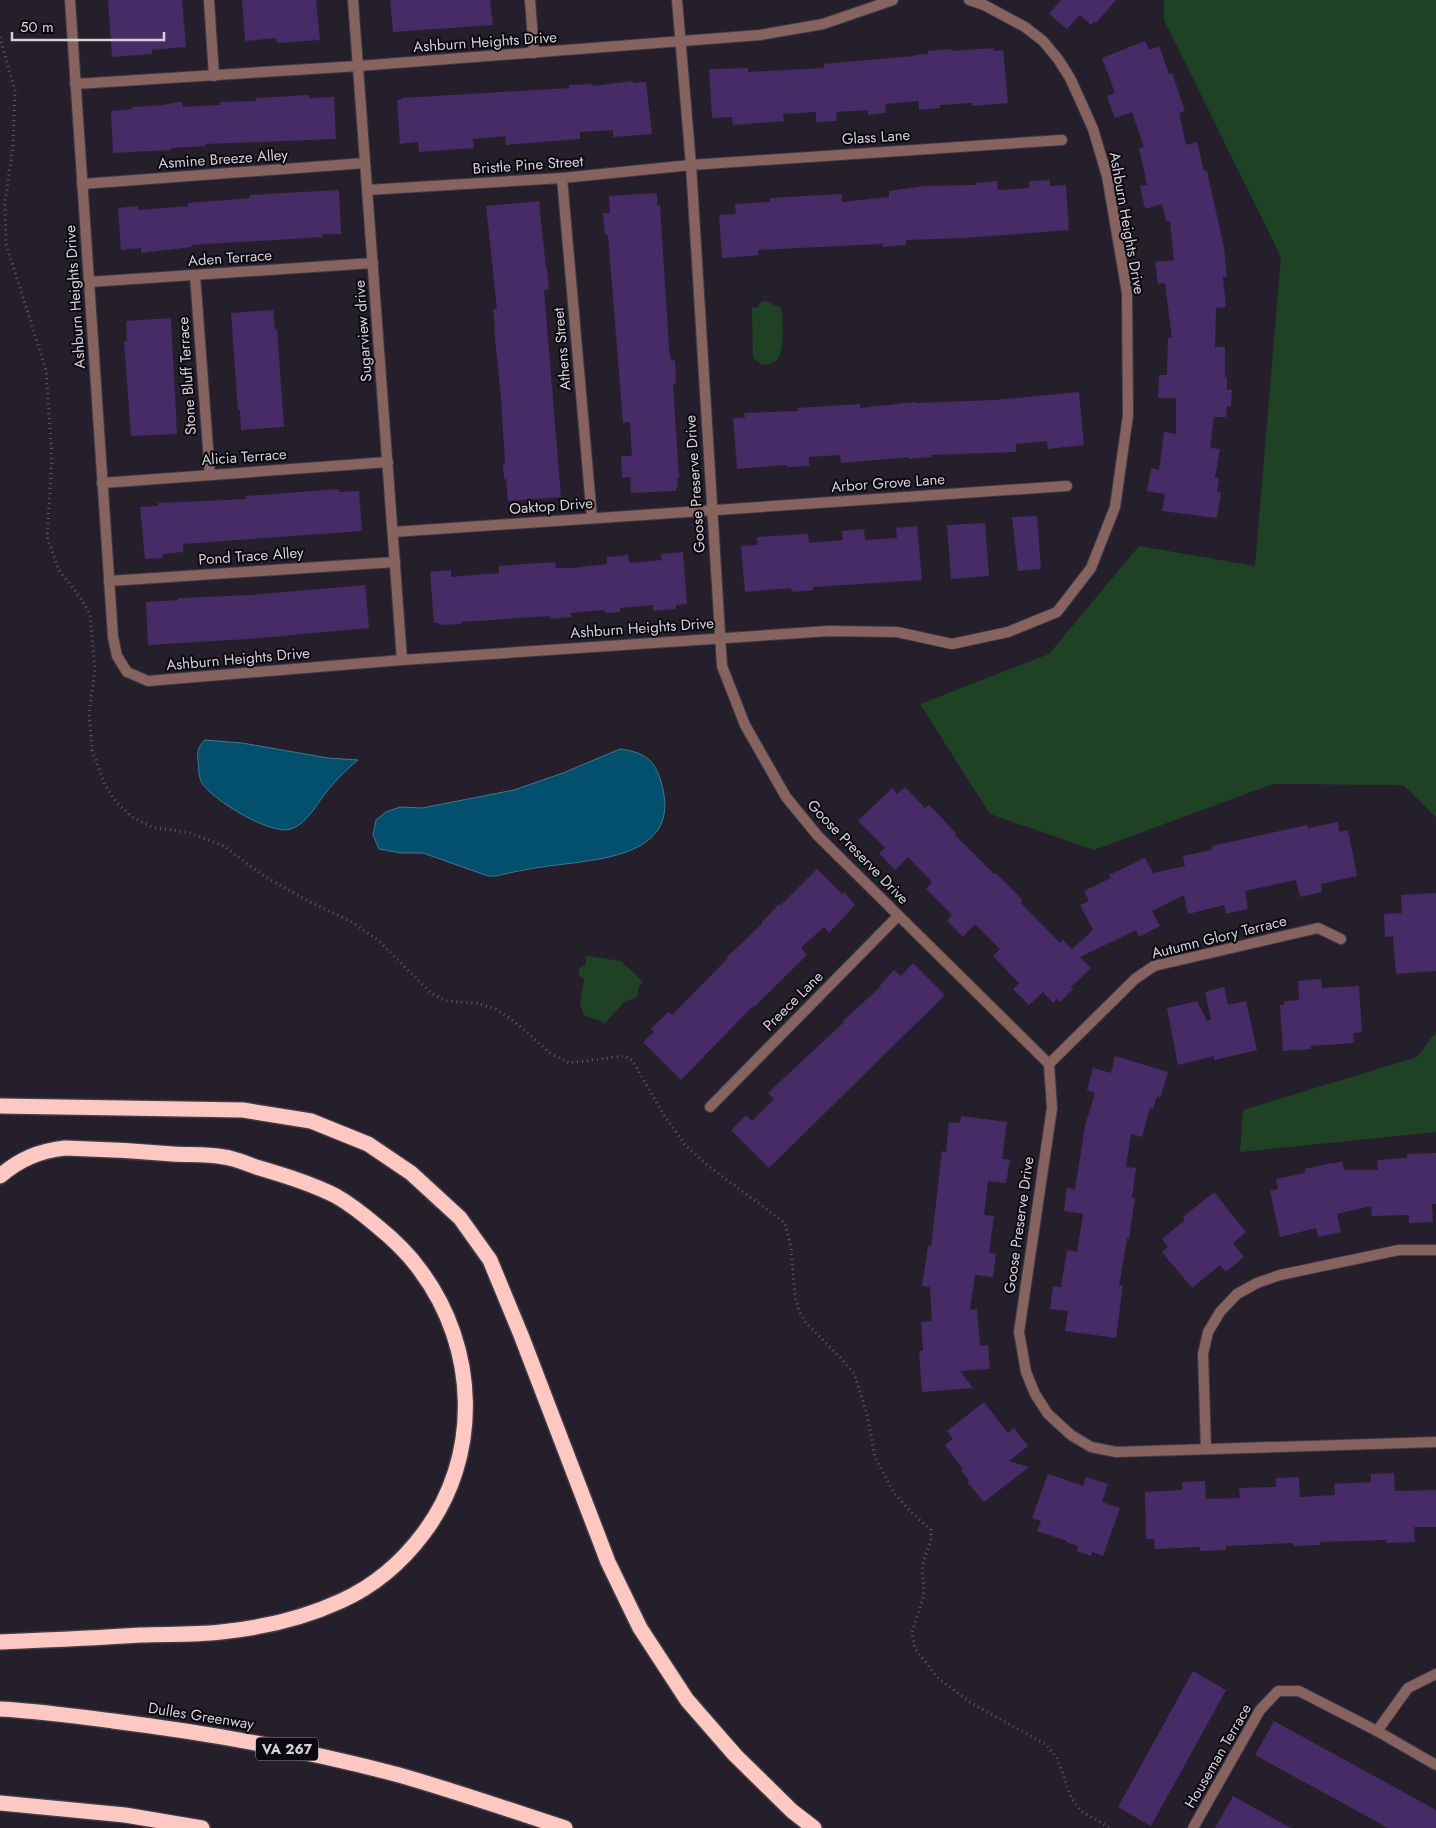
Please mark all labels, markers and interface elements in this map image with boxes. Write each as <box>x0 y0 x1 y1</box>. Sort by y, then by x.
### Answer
scale bar <box>12 10 165 42</box>
text: 50 m <box>20 16 54 38</box>
street label: Ashburn Heights Drive <box>412 26 558 58</box>
street label: Glass Lane <box>841 124 911 150</box>
street label: Asmine Breeze Alley <box>157 143 289 175</box>
street label: Bristle Pine Street <box>472 150 584 180</box>
street label: Ashburn Heights Drive <box>1104 150 1150 296</box>
street label: Ashburn Heights Drive <box>59 224 91 370</box>
street label: Aden Terrace <box>187 244 273 272</box>
street label: Sugarview drive <box>348 279 378 383</box>
street label: Athens Street <box>547 306 577 391</box>
street label: Stone Bluff Terrace <box>172 316 202 436</box>
street label: Goose Preserve Drive <box>679 414 711 554</box>
street label: Alicia Terrace <box>201 443 288 471</box>
street label: Arbor Grove Lane <box>830 468 946 498</box>
street label: Oaktop Drive <box>508 492 594 520</box>
street label: Pond Trace Alley <box>198 541 305 571</box>
street label: Ashburn Heights Drive <box>569 612 715 644</box>
street label: Ashburn Heights Drive <box>165 642 311 676</box>
street label: Goose Preserve Drive <box>802 795 914 910</box>
street label: Autumn Glory Terrace <box>1149 909 1289 964</box>
street label: Preece Lane <box>758 966 828 1036</box>
street label: Goose Preserve Drive <box>998 1155 1040 1295</box>
street label: Dulles Greenway <box>146 1697 256 1735</box>
street label: Houseman Terrace <box>1179 1699 1257 1812</box>
road number: VA 267 <box>256 1738 318 1760</box>

